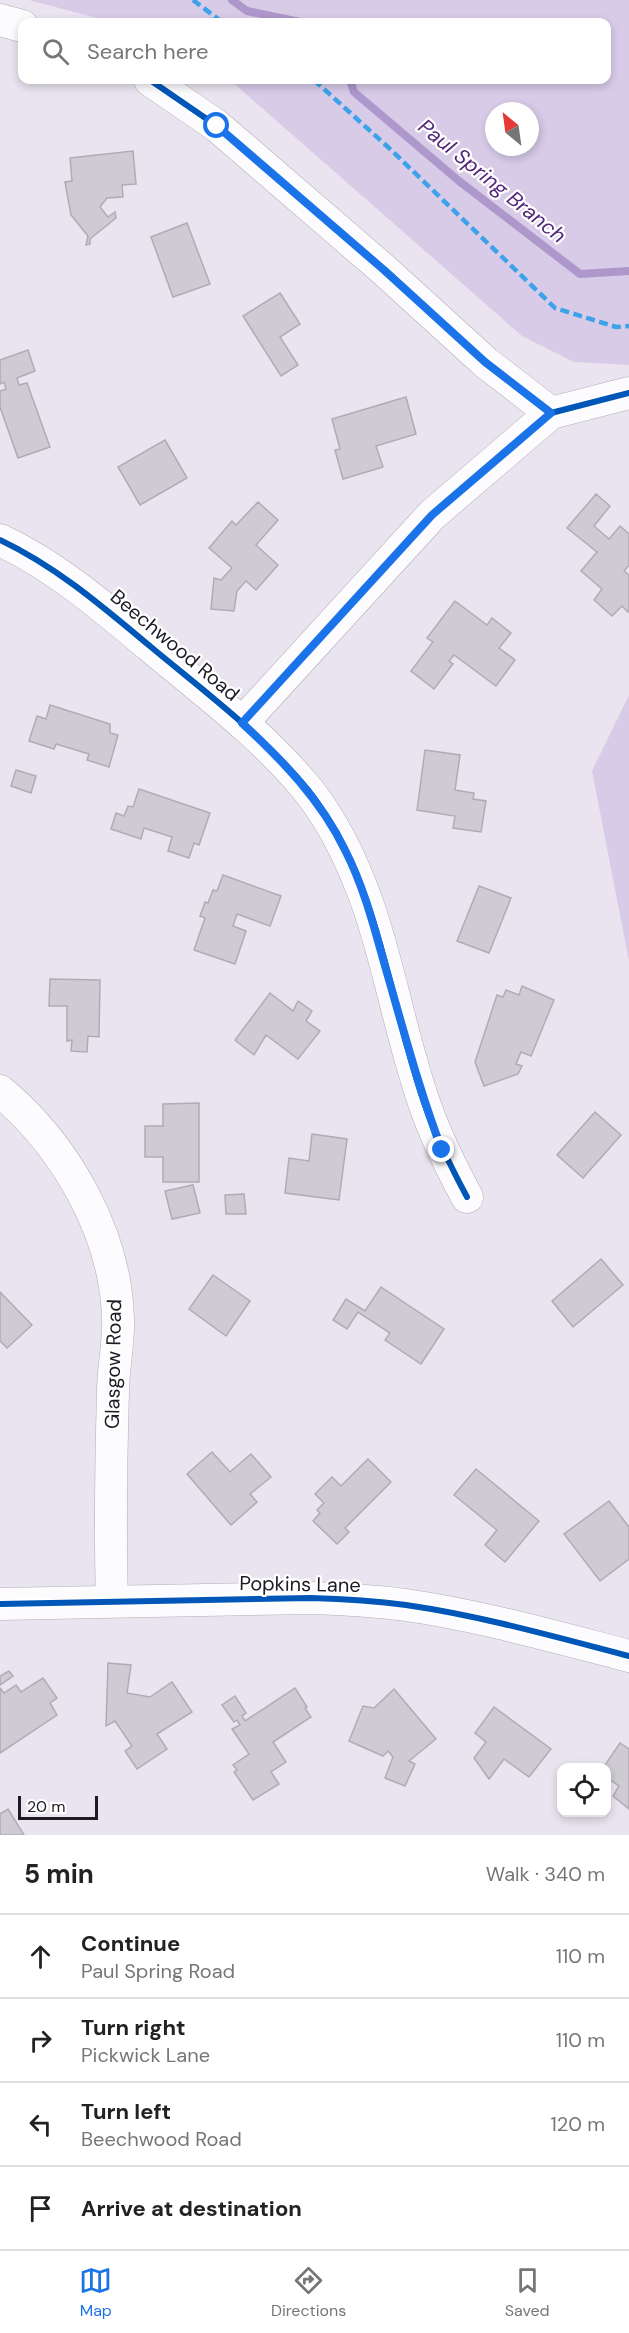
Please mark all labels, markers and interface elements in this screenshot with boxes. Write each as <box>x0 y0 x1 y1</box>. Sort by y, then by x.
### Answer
search box <box>18 18 611 84</box>
icon: search <box>39 35 72 68</box>
text: Search here <box>87 37 208 66</box>
north arrow <box>485 102 539 156</box>
route start <box>203 112 229 138</box>
water label: Paul Spring Branch <box>412 113 572 249</box>
street label: Beechwood Road <box>105 583 245 707</box>
route end <box>428 1136 454 1162</box>
street label: Glasgow Road <box>99 1299 127 1429</box>
street label: Popkins Lane <box>239 1570 361 1598</box>
map controls <box>557 1763 611 1817</box>
button: locate <box>557 1763 611 1817</box>
scale bar <box>18 1793 98 1820</box>
text: 20 m <box>27 1796 66 1817</box>
text: 5 min <box>24 1857 94 1891</box>
text: Walk · 340 m <box>486 1861 605 1887</box>
text: Continue <box>81 1929 180 1958</box>
icon: ahead <box>24 1940 57 1973</box>
text: 110 m <box>556 1943 605 1969</box>
text: Paul Spring Road <box>81 1958 235 1984</box>
text: Turn right <box>81 2013 186 2042</box>
icon: right <box>24 2024 57 2057</box>
text: 110 m <box>556 2027 605 2053</box>
text: Pickwick Lane <box>81 2042 210 2068</box>
text: Turn left <box>81 2097 171 2126</box>
icon: left <box>24 2108 57 2141</box>
text: 120 m <box>551 2111 605 2137</box>
text: Beechwood Road <box>81 2126 242 2152</box>
icon: arrive <box>24 2192 57 2225</box>
text: Arrive at destination <box>81 2194 302 2223</box>
tab: Map <box>79 2264 112 2321</box>
tab: Directions <box>271 2264 346 2321</box>
tab: Saved <box>505 2264 550 2321</box>

